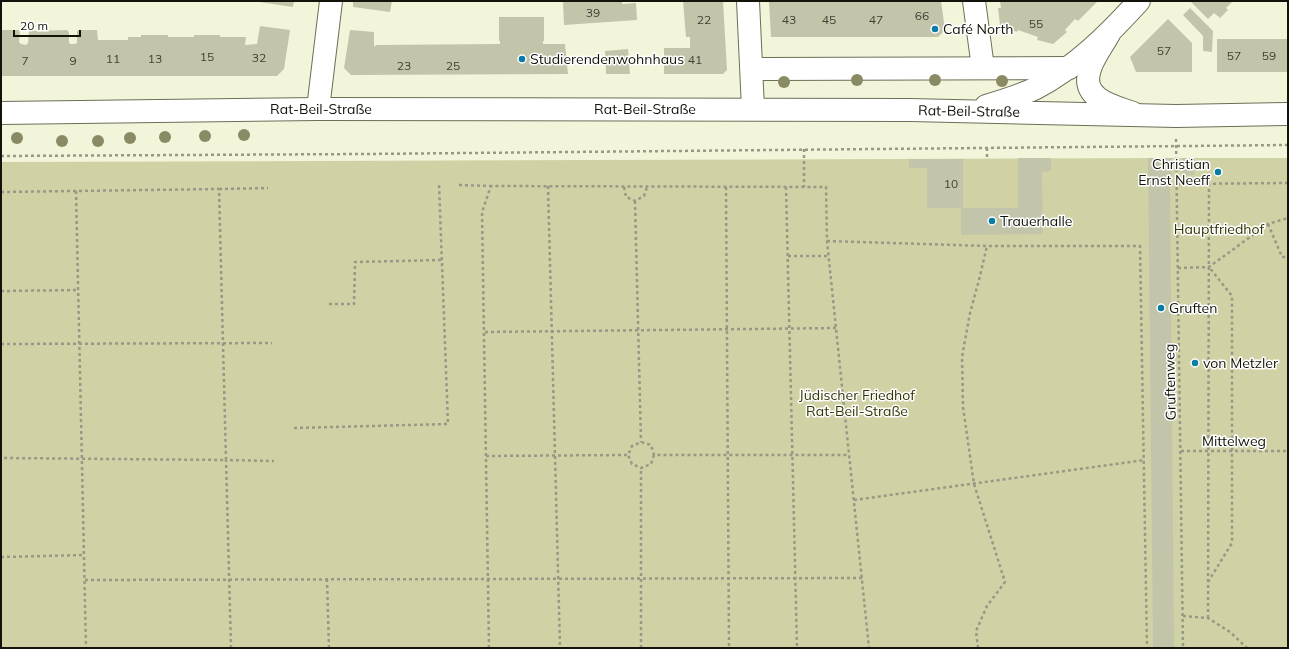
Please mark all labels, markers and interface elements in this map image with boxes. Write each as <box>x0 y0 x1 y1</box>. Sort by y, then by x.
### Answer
house number: 39 <box>586 5 600 20</box>
house number: 66 <box>915 8 929 23</box>
scale bar <box>14 12 80 38</box>
house number: 22 <box>697 12 711 27</box>
house number: 43 <box>782 12 796 27</box>
house number: 45 <box>822 12 836 27</box>
house number: 47 <box>869 12 883 27</box>
house number: 55 <box>1029 16 1043 31</box>
text: 20 m <box>20 18 48 33</box>
place label: Café North <box>943 20 1014 38</box>
marker: Café North <box>930 24 940 34</box>
house number: 57 <box>1157 43 1171 58</box>
house number: 57 <box>1227 48 1241 63</box>
house number: 59 <box>1262 48 1276 63</box>
house number: 15 <box>200 49 214 64</box>
house number: 32 <box>252 50 266 65</box>
place label: Studierendenwohnhaus <box>530 50 684 68</box>
house number: 11 <box>106 51 120 66</box>
house number: 13 <box>148 51 162 66</box>
house number: 41 <box>688 52 702 67</box>
house number: 7 <box>21 53 29 68</box>
house number: 9 <box>69 53 77 68</box>
marker: Studierendenwohnhaus <box>517 54 527 64</box>
house number: 23 <box>397 58 411 73</box>
house number: 25 <box>446 58 460 73</box>
street label: Rat-Beil-Straße <box>270 100 372 118</box>
street label: Rat-Beil-Straße <box>594 100 696 118</box>
street label: Rat-Beil-Straße <box>918 101 1020 121</box>
place label: Christian Ernst Neeff <box>1138 155 1210 189</box>
marker: Christian Ernst Neeff <box>1213 167 1223 177</box>
house number: 10 <box>944 176 958 191</box>
place label: Trauerhalle <box>1000 212 1072 230</box>
marker: Trauerhalle <box>987 216 997 226</box>
park label: Hauptfriedhof <box>1174 220 1265 238</box>
place label: Gruften <box>1169 299 1217 317</box>
marker: Gruften <box>1156 303 1166 313</box>
street label: Gruftenweg <box>1160 344 1180 420</box>
place label: von Metzler <box>1203 354 1279 372</box>
marker: von Metzler <box>1190 358 1200 368</box>
park label: Jüdischer Friedhof Rat-Beil-Straße <box>799 386 915 420</box>
street label: Mittelweg <box>1202 432 1266 450</box>

